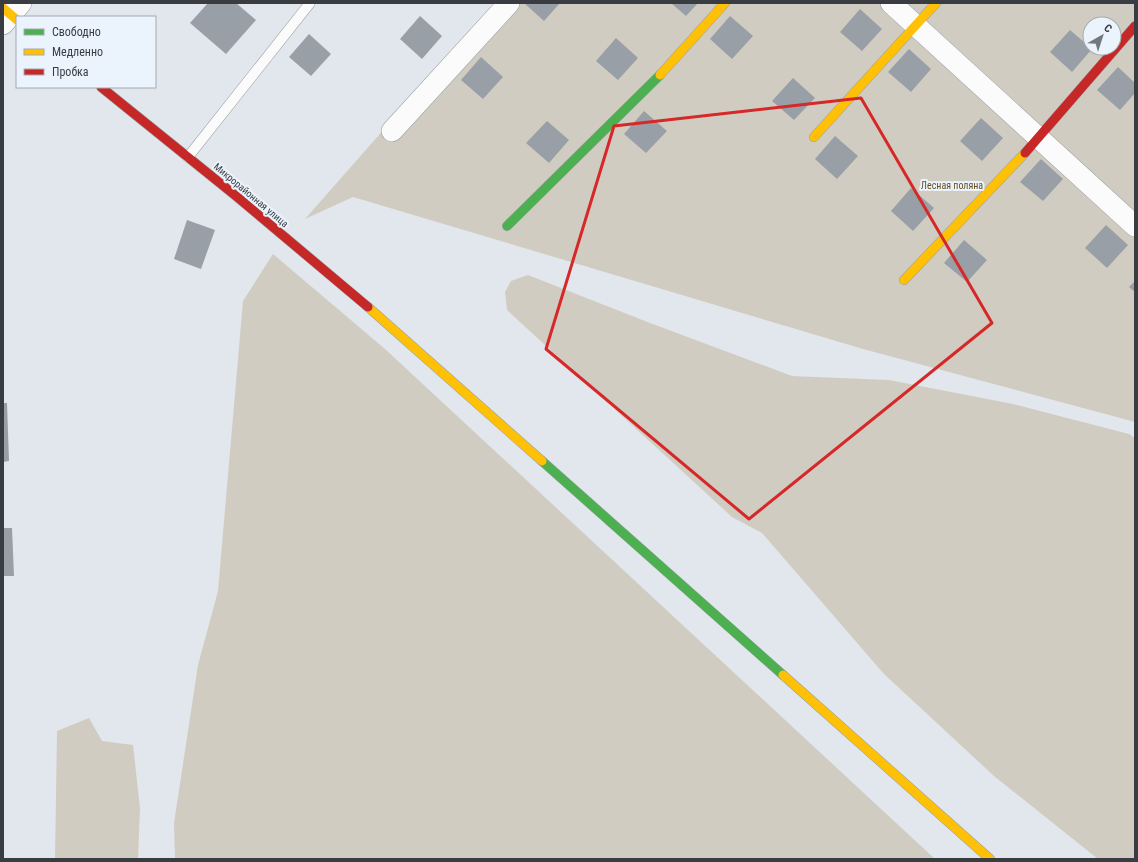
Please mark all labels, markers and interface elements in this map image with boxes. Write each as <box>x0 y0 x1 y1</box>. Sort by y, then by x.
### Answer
legend <box>16 16 156 88</box>
north arrow <box>1082 16 1122 56</box>
text: С <box>1101 22 1115 36</box>
text: Свободно <box>52 25 101 39</box>
text: Медленно <box>52 45 103 59</box>
text: Пробка <box>52 65 89 79</box>
street label: Микрорайонная улица <box>212 161 291 229</box>
park label: Лесная поляна <box>921 180 983 191</box>

